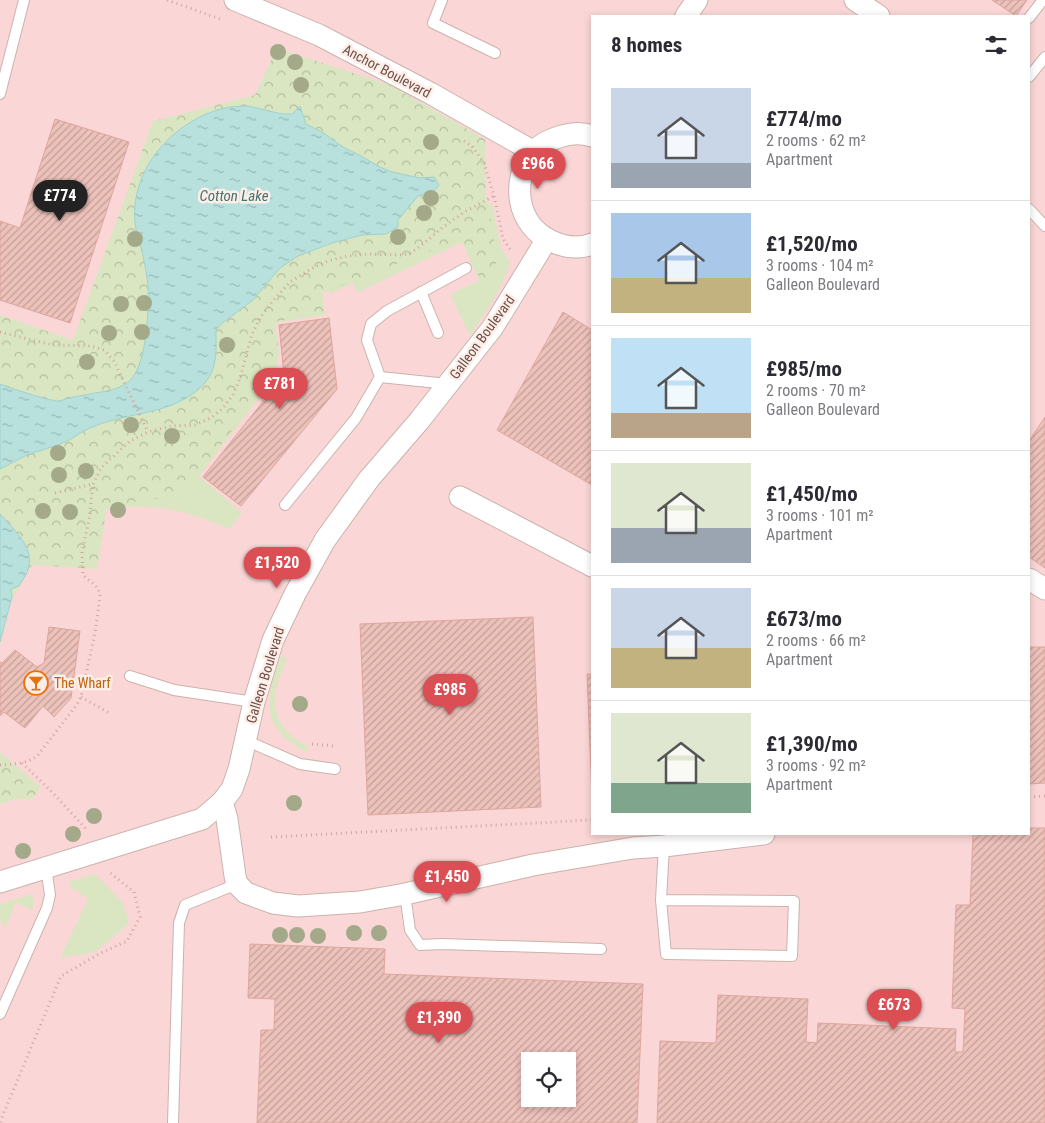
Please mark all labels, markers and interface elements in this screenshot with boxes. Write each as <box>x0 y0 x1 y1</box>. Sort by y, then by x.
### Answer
icon: filters <box>982 31 1010 59</box>
text: 8 homes <box>611 33 682 57</box>
street label: Anchor Boulevard <box>340 41 434 101</box>
text: £774/mo <box>766 107 842 131</box>
icon: home <box>651 108 711 168</box>
text: 2 rooms · 62 m² <box>766 131 866 150</box>
pin: £966 <box>508 148 568 190</box>
text: Apartment <box>766 150 833 169</box>
text: £966 <box>522 154 554 173</box>
pin: £774 <box>30 180 90 222</box>
text: £774 <box>44 186 76 205</box>
water label: Cotton Lake <box>200 187 269 205</box>
text: £1,520/mo <box>766 232 858 256</box>
icon: home <box>651 233 711 293</box>
text: 3 rooms · 104 m² <box>766 256 874 275</box>
text: Galleon Boulevard <box>766 275 880 294</box>
street label: Galleon Boulevard <box>446 292 518 382</box>
text: £985/mo <box>766 357 842 381</box>
icon: home <box>651 358 711 418</box>
pin: £781 <box>250 368 310 410</box>
text: £781 <box>264 374 296 393</box>
text: 2 rooms · 70 m² <box>766 381 866 400</box>
text: Galleon Boulevard <box>766 400 880 419</box>
text: £1,450/mo <box>766 482 858 506</box>
icon: home <box>651 483 711 543</box>
text: 3 rooms · 101 m² <box>766 506 874 525</box>
text: Apartment <box>766 525 833 544</box>
pin: £1,520 <box>236 546 318 589</box>
text: £1,520 <box>255 553 299 572</box>
text: £673/mo <box>766 607 842 631</box>
icon: home <box>651 608 711 668</box>
street label: Galleon Boulevard <box>243 625 287 725</box>
text: 2 rooms · 66 m² <box>766 631 866 650</box>
text: Apartment <box>766 650 833 669</box>
bar icon: The Wharf <box>23 670 49 696</box>
pin: £985 <box>420 674 480 716</box>
place label: The Wharf <box>54 675 111 691</box>
text: £985 <box>434 680 466 699</box>
text: £1,390/mo <box>766 732 858 756</box>
icon: home <box>651 733 711 793</box>
text: 3 rooms · 92 m² <box>766 756 866 775</box>
text: Apartment <box>766 775 833 794</box>
pin: £1,450 <box>406 860 488 903</box>
text: £1,450 <box>425 867 469 886</box>
pin: £673 <box>864 988 924 1031</box>
text: £673 <box>878 995 910 1014</box>
pin: £1,390 <box>398 1002 480 1044</box>
text: £1,390 <box>417 1008 461 1027</box>
map controls <box>521 1052 576 1107</box>
button: locate <box>521 1052 576 1107</box>

